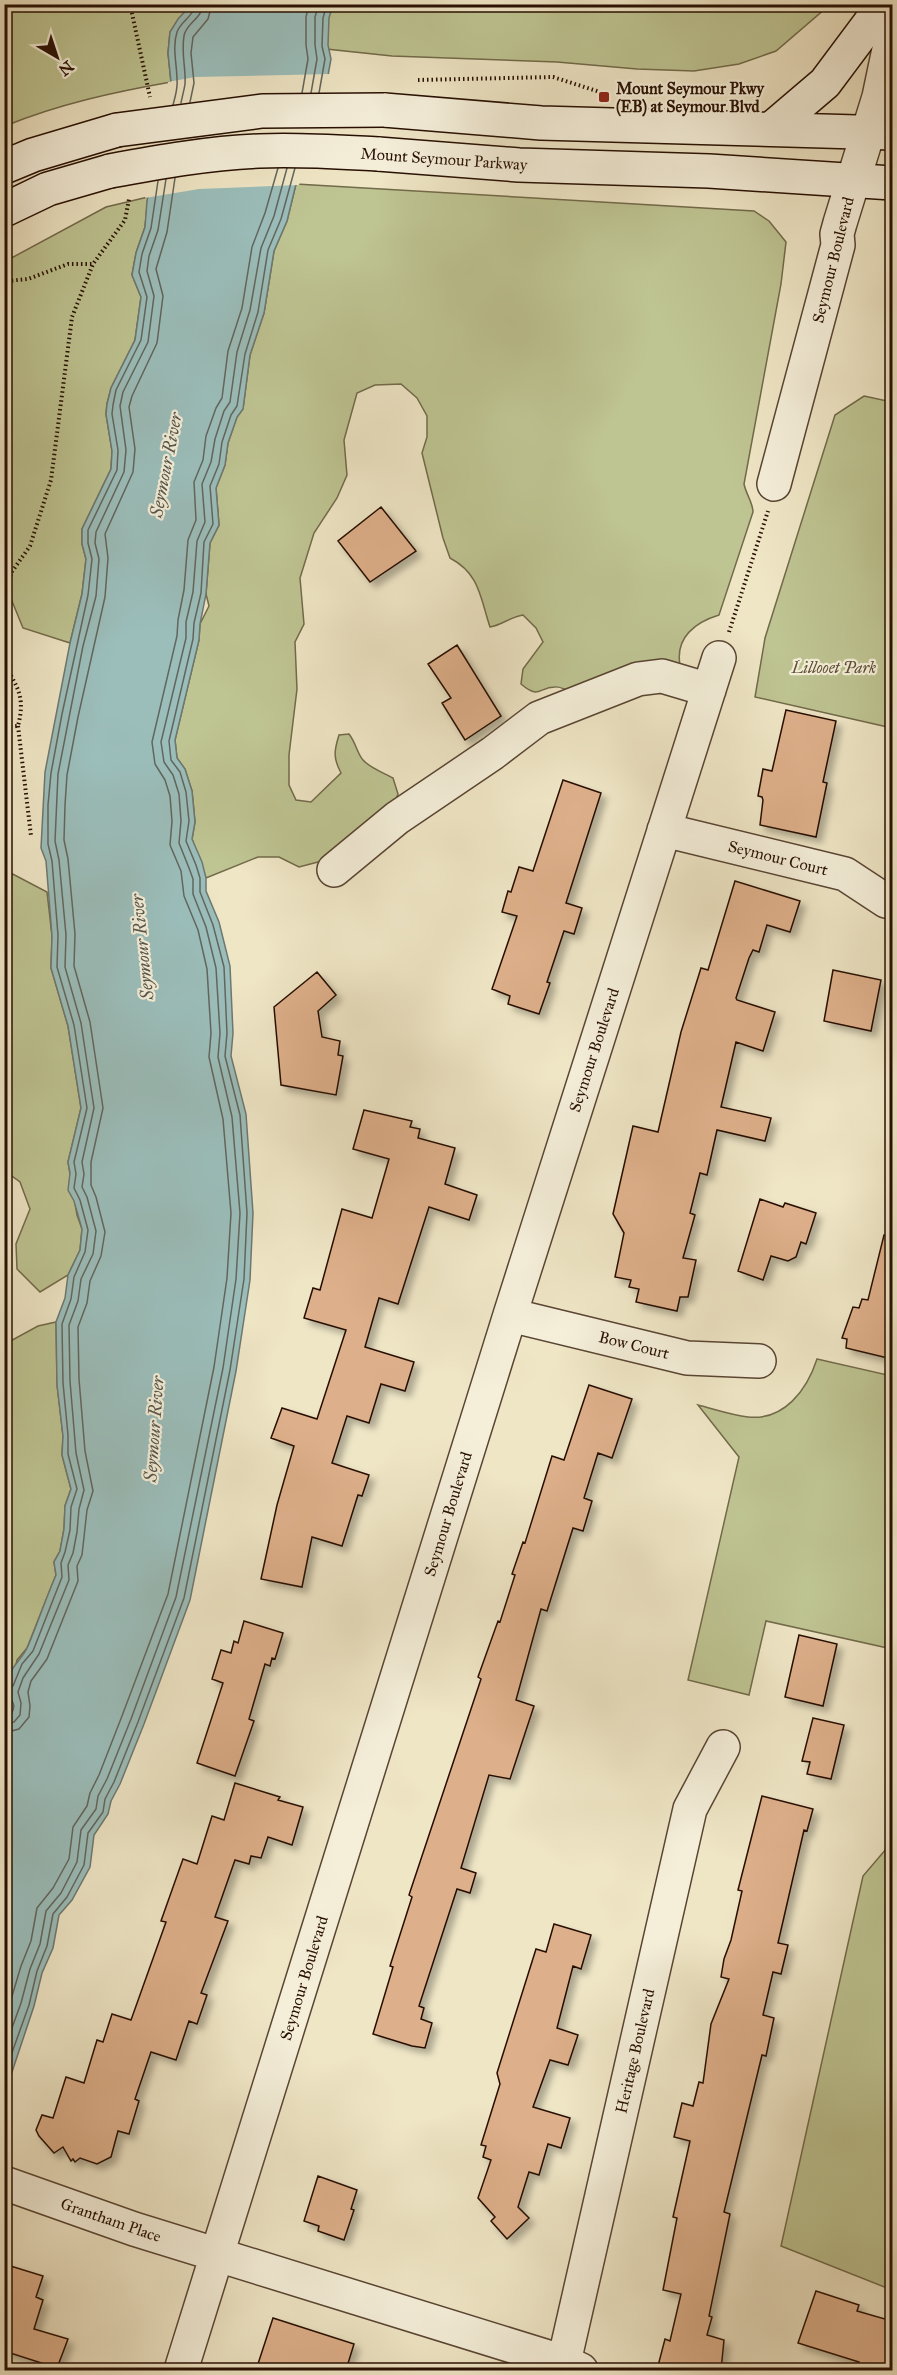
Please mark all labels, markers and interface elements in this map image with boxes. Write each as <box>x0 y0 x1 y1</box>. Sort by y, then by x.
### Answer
north arrow <box>27 27 87 87</box>
text: N <box>55 57 77 80</box>
place label: Mount Seymour Pkwy (EB) at Seymour Blvd <box>616 79 766 117</box>
marker: Mount Seymour Pkwy (EB) at Seymour Blvd <box>597 90 611 104</box>
street label: Mount Seymour Parkway <box>360 144 528 174</box>
street label: Seymour Boulevard <box>808 195 858 325</box>
water label: Seymour River <box>145 409 187 520</box>
park label: Lillooet Park <box>791 658 876 677</box>
street label: Seymour Court <box>726 836 830 880</box>
water label: Seymour River <box>125 892 159 1002</box>
street label: Seymour Boulevard <box>565 986 623 1114</box>
street label: Bow Court <box>597 1327 672 1363</box>
water label: Seymour River <box>139 1374 169 1484</box>
street label: Seymour Boulevard <box>420 1449 476 1579</box>
street label: Seymour Boulevard <box>276 1913 332 2043</box>
street label: Heritage Boulevard <box>611 1987 660 2115</box>
street label: Grantham Place <box>58 2194 164 2246</box>

